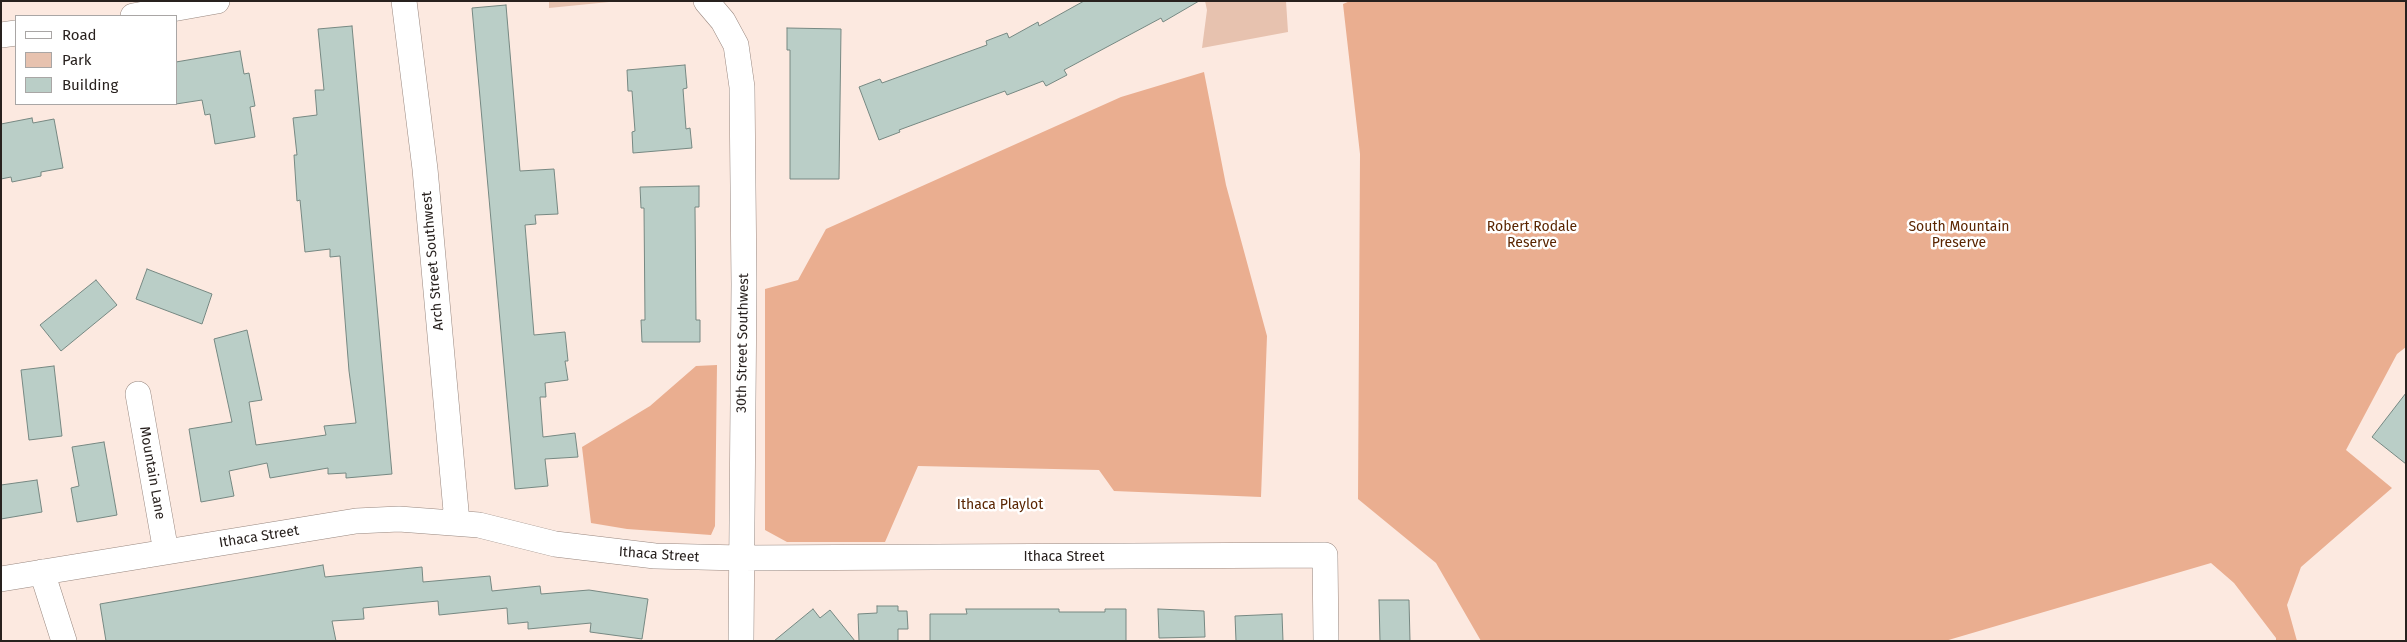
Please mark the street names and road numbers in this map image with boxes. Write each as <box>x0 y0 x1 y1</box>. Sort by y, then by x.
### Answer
street label: Arch Street Southwest <box>419 191 447 331</box>
street label: 30th Street Southwest <box>733 273 753 413</box>
street label: Mountain Lane <box>136 425 168 521</box>
street label: Ithaca Street <box>218 522 300 552</box>
street label: Ithaca Street <box>618 544 700 566</box>
street label: Ithaca Street <box>1024 549 1104 565</box>

